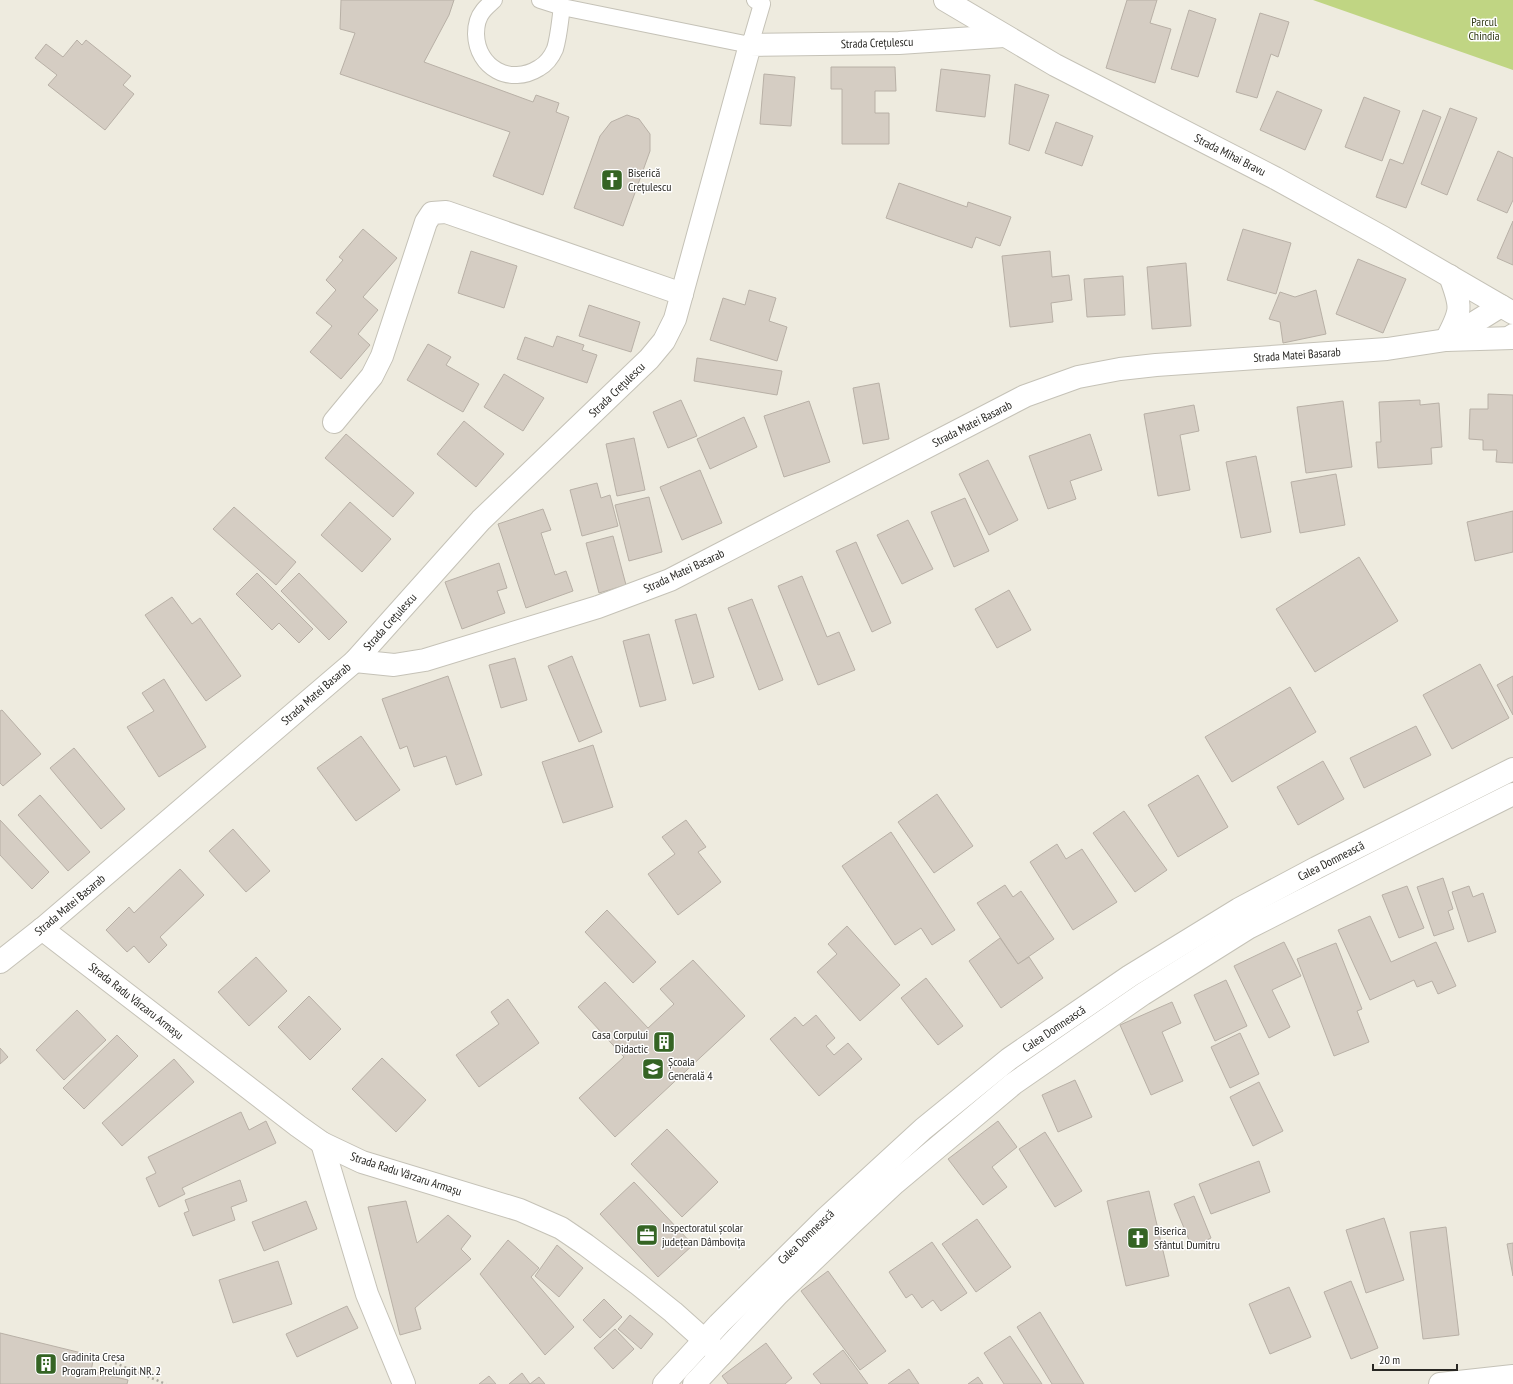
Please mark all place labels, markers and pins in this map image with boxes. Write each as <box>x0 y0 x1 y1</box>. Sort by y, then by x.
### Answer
place label: Biserică Crețulescu <box>628 165 671 194</box>
church icon: Biserică Crețulescu <box>599 167 625 193</box>
place label: Casa Corpului Didactic <box>592 1027 649 1056</box>
building icon: Casa Corpului Didactic <box>651 1029 677 1055</box>
place label: Școala Generală 4 <box>668 1054 713 1083</box>
school or university icon: Școala Generală 4 <box>640 1056 666 1082</box>
place label: Inspectoratul școlar județean Dâmbovița <box>662 1220 745 1249</box>
office icon: Inspectoratul școlar județean Dâmbovița <box>634 1222 660 1248</box>
place label: Biserica Sfântul Dumitru <box>1154 1223 1220 1252</box>
church icon: Biserica Sfântul Dumitru <box>1125 1225 1151 1251</box>
place label: Gradinita Cresa Program Prelungit NR. 2 <box>62 1349 161 1378</box>
building icon: Gradinita Cresa Program Prelungit NR. 2 <box>33 1351 59 1377</box>

